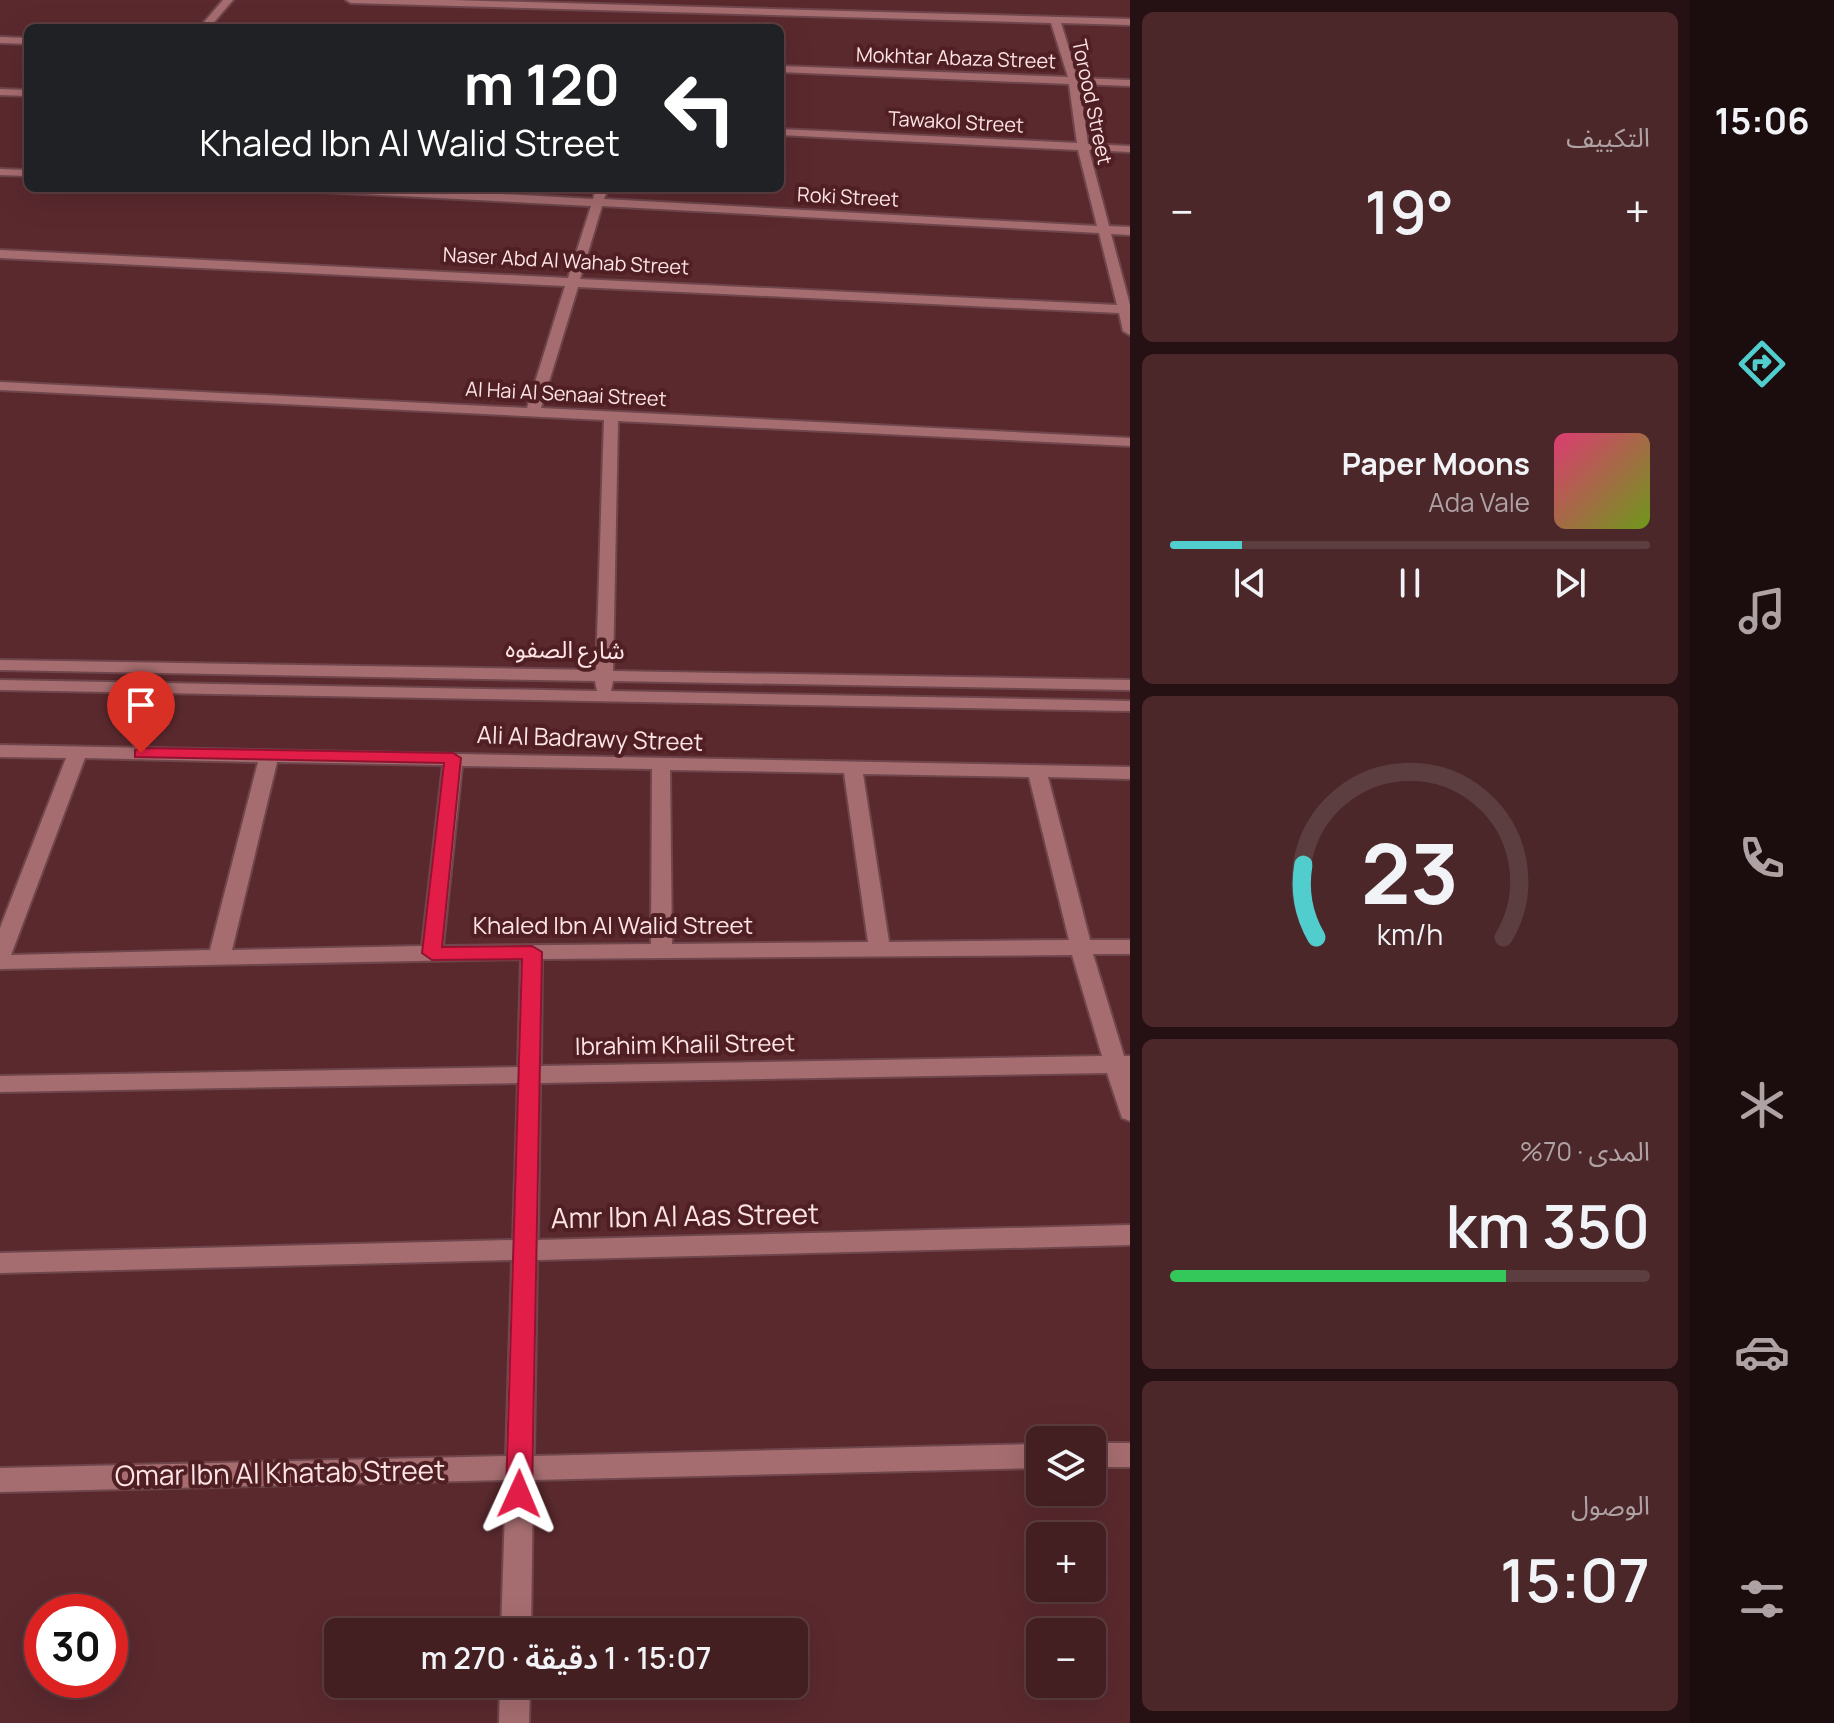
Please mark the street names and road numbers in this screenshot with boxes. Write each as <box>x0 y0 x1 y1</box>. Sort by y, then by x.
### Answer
street label: Torood Street <box>1066 37 1119 167</box>
street label: Mokhtar Abaza Street <box>855 41 1057 74</box>
street label: Tawakol Street <box>887 104 1025 139</box>
street label: Roki Street <box>796 180 900 213</box>
street label: Naser Abd Al Wahab Street <box>442 241 690 280</box>
street label: Al Hai Al Senaai Street <box>465 375 667 412</box>
street label: شارع الصفوه <box>505 631 625 668</box>
street label: Ali Al Badrawy Street <box>476 717 704 758</box>
street label: Khaled Ibn Al Walid Street <box>473 908 753 941</box>
street label: Ibrahim Khalil Street <box>575 1025 795 1062</box>
street label: Amr Ibn Al Aas Street <box>551 1194 819 1236</box>
street label: Omar Ibn Al Khatab Street <box>114 1450 446 1494</box>

